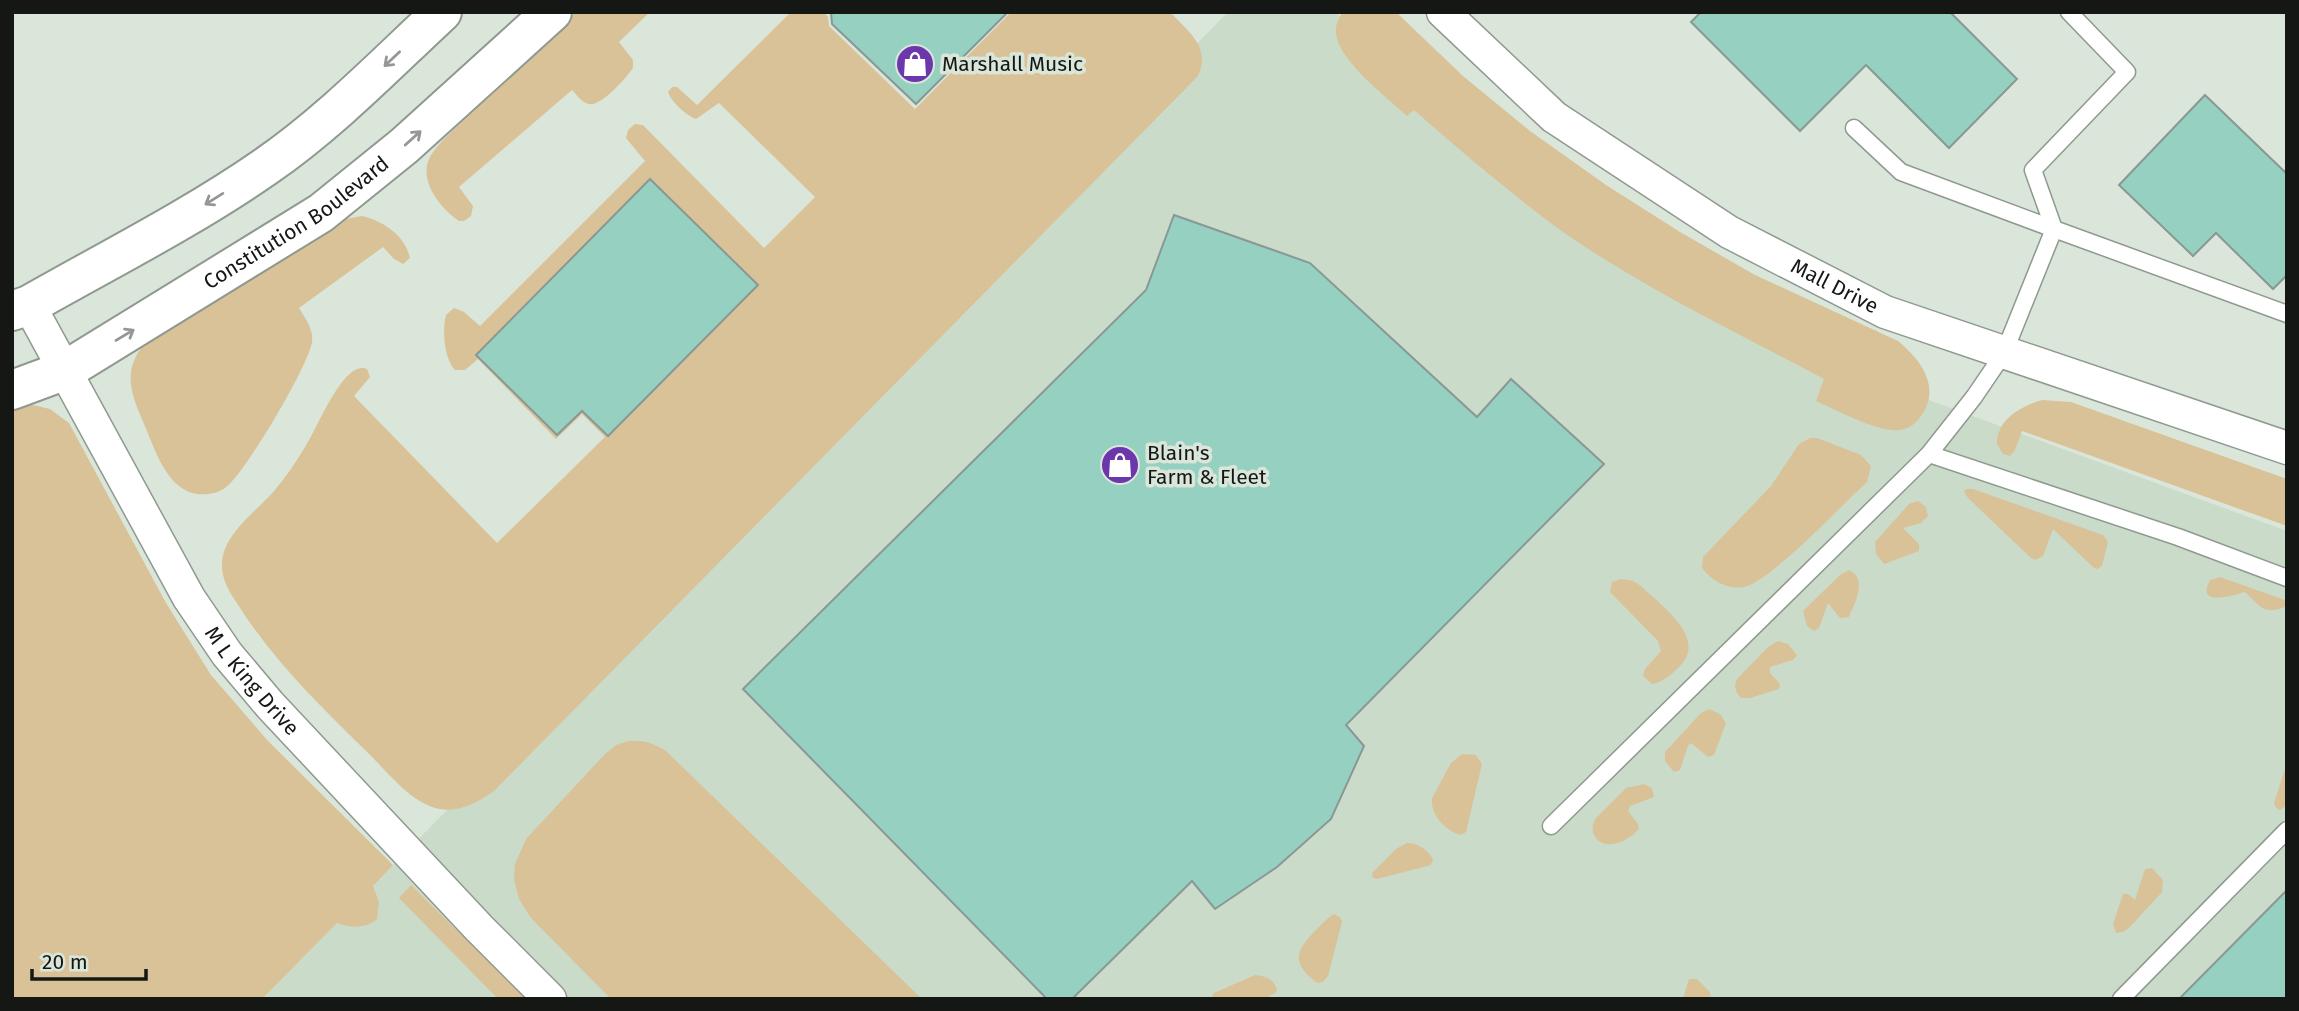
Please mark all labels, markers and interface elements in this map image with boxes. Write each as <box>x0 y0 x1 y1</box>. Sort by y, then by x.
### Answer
shop icon: Marshall Music <box>894 43 936 85</box>
one-way arrow <box>384 50 401 67</box>
place label: Marshall Music <box>942 51 1083 77</box>
one-way arrow <box>404 129 421 146</box>
street label: Constitution Boulevard <box>199 150 394 295</box>
one-way arrow <box>204 193 224 207</box>
street label: Mall Drive <box>1787 253 1883 319</box>
one-way arrow <box>114 327 134 341</box>
place label: Blain's Farm & Fleet <box>1147 440 1267 490</box>
shop icon: Blain's Farm & Fleet <box>1099 444 1141 486</box>
street label: M L King Drive <box>199 621 305 741</box>
scale bar <box>32 937 145 981</box>
text: 20 m <box>42 949 88 975</box>

